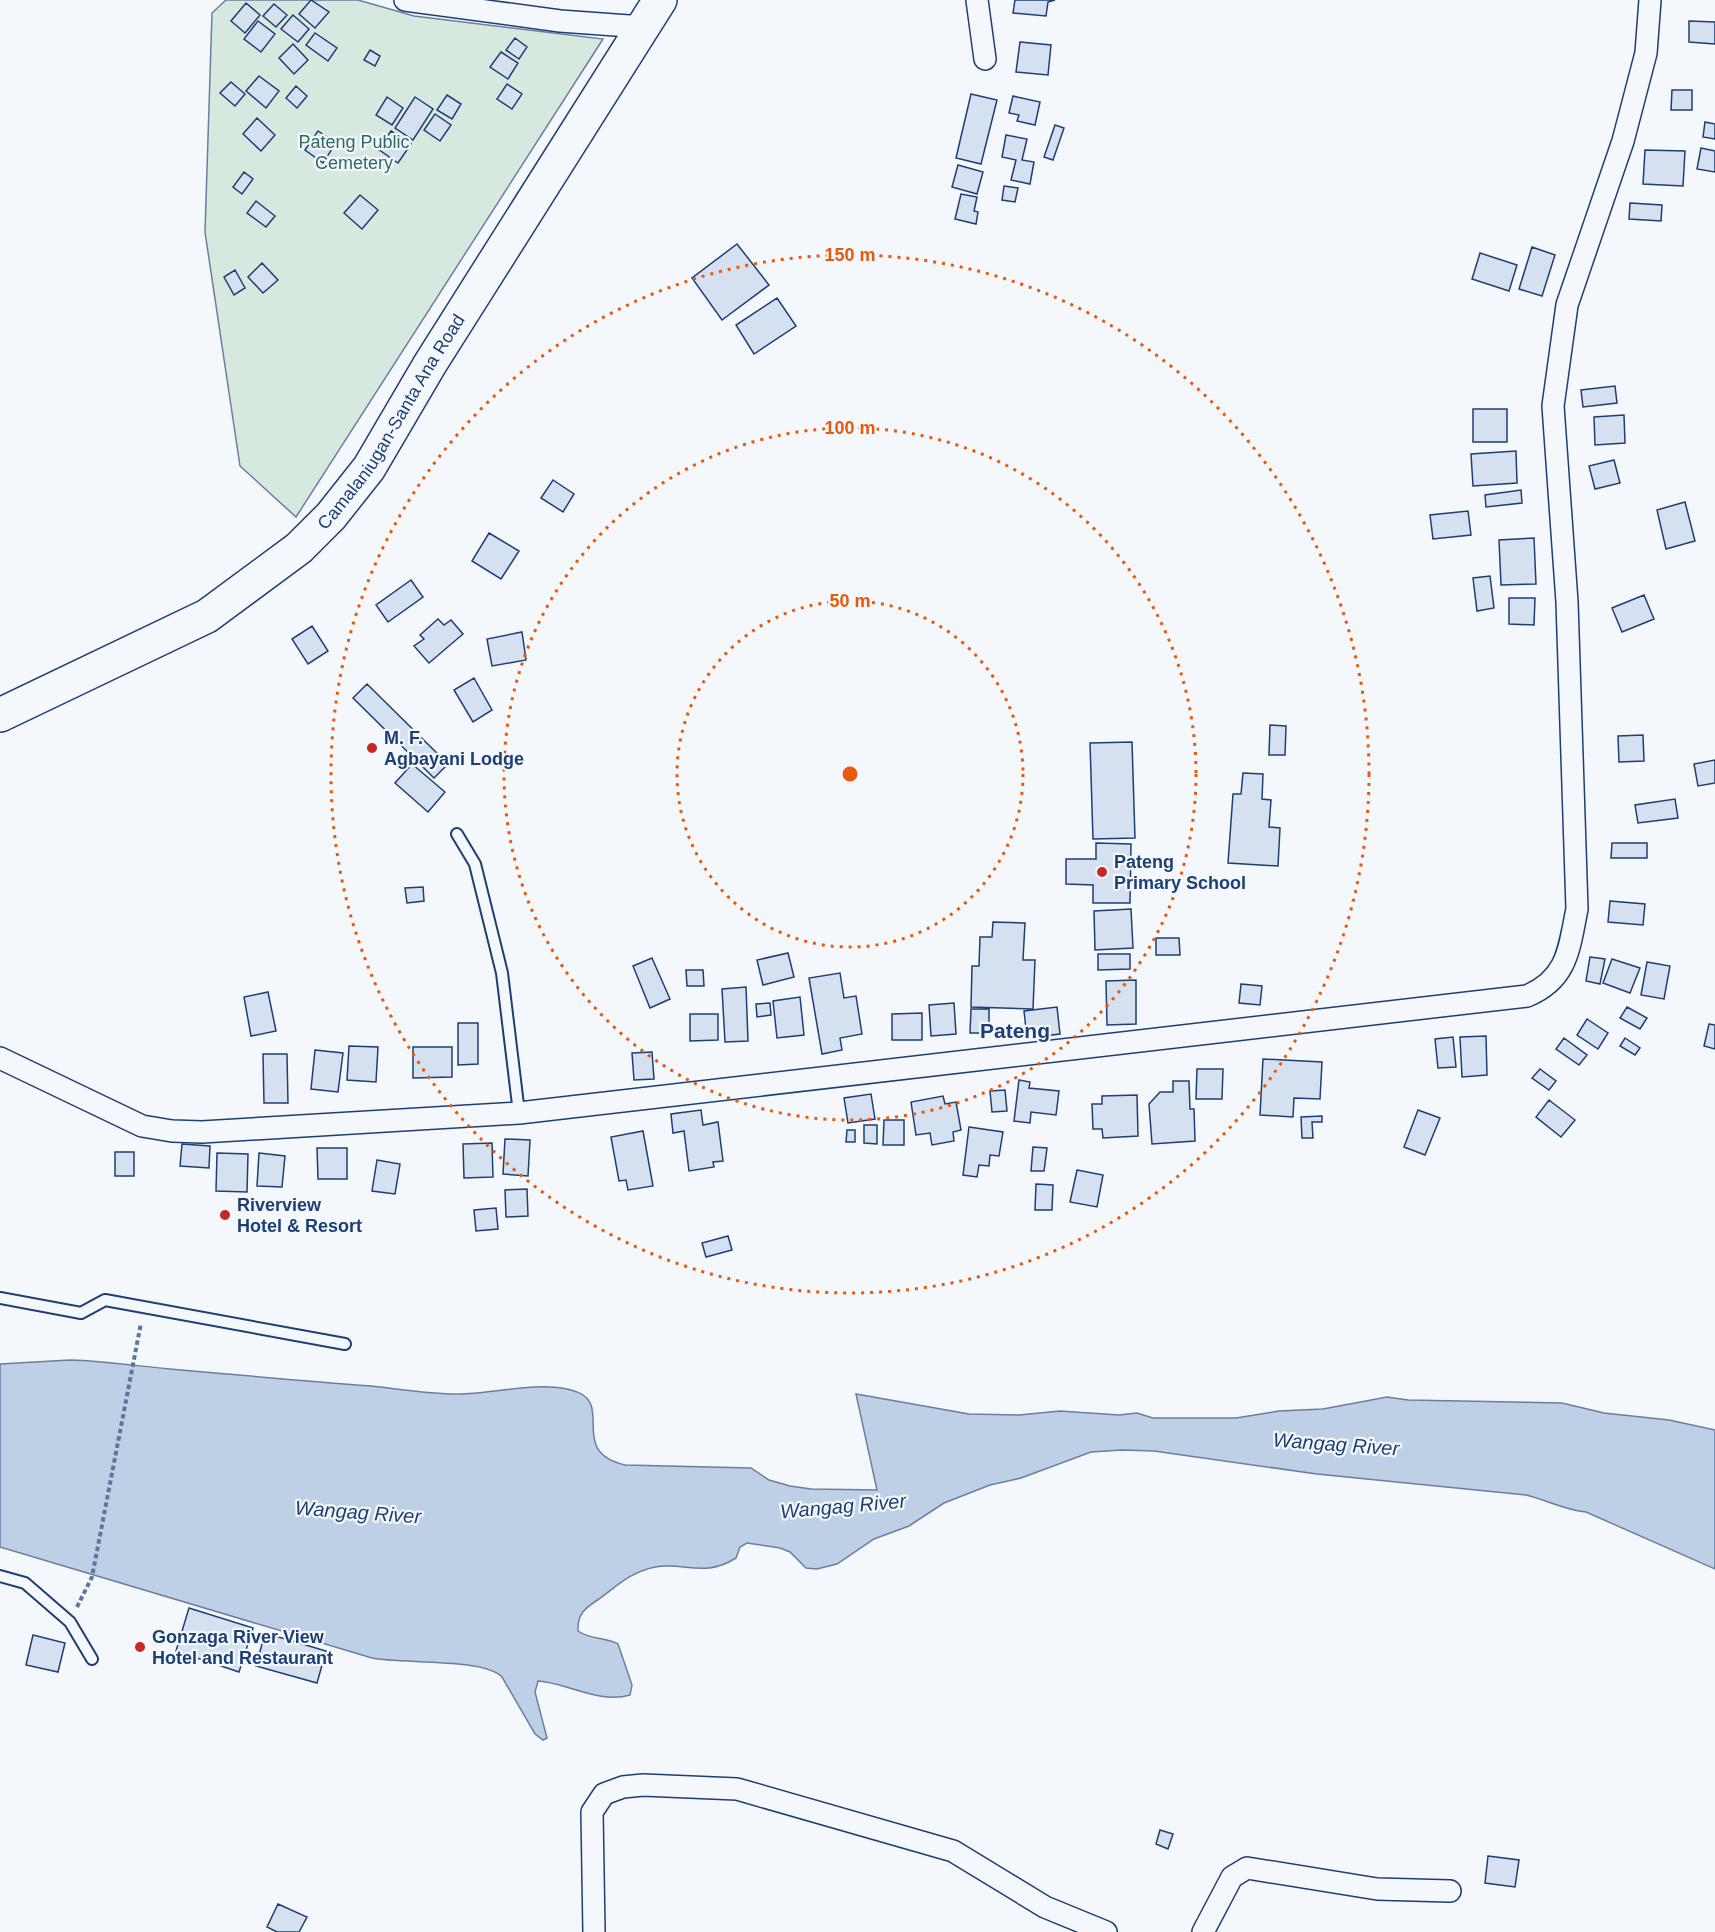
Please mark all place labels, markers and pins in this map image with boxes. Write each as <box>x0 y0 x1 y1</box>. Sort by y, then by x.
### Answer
place label: M. F. Agbayani Lodge <box>384 728 524 769</box>
marker: M. F. Agbayani Lodge <box>365 741 379 755</box>
centre of rings <box>840 764 860 784</box>
place label: Pateng Primary School <box>1114 852 1246 893</box>
marker: Pateng Primary School <box>1095 865 1109 879</box>
place label: Riverview Hotel & Resort <box>237 1195 362 1236</box>
marker: Riverview Hotel & Resort <box>218 1208 232 1222</box>
place label: Gonzaga River View Hotel and Restaurant <box>152 1627 333 1668</box>
marker: Gonzaga River View Hotel and Restaurant <box>133 1640 147 1654</box>

